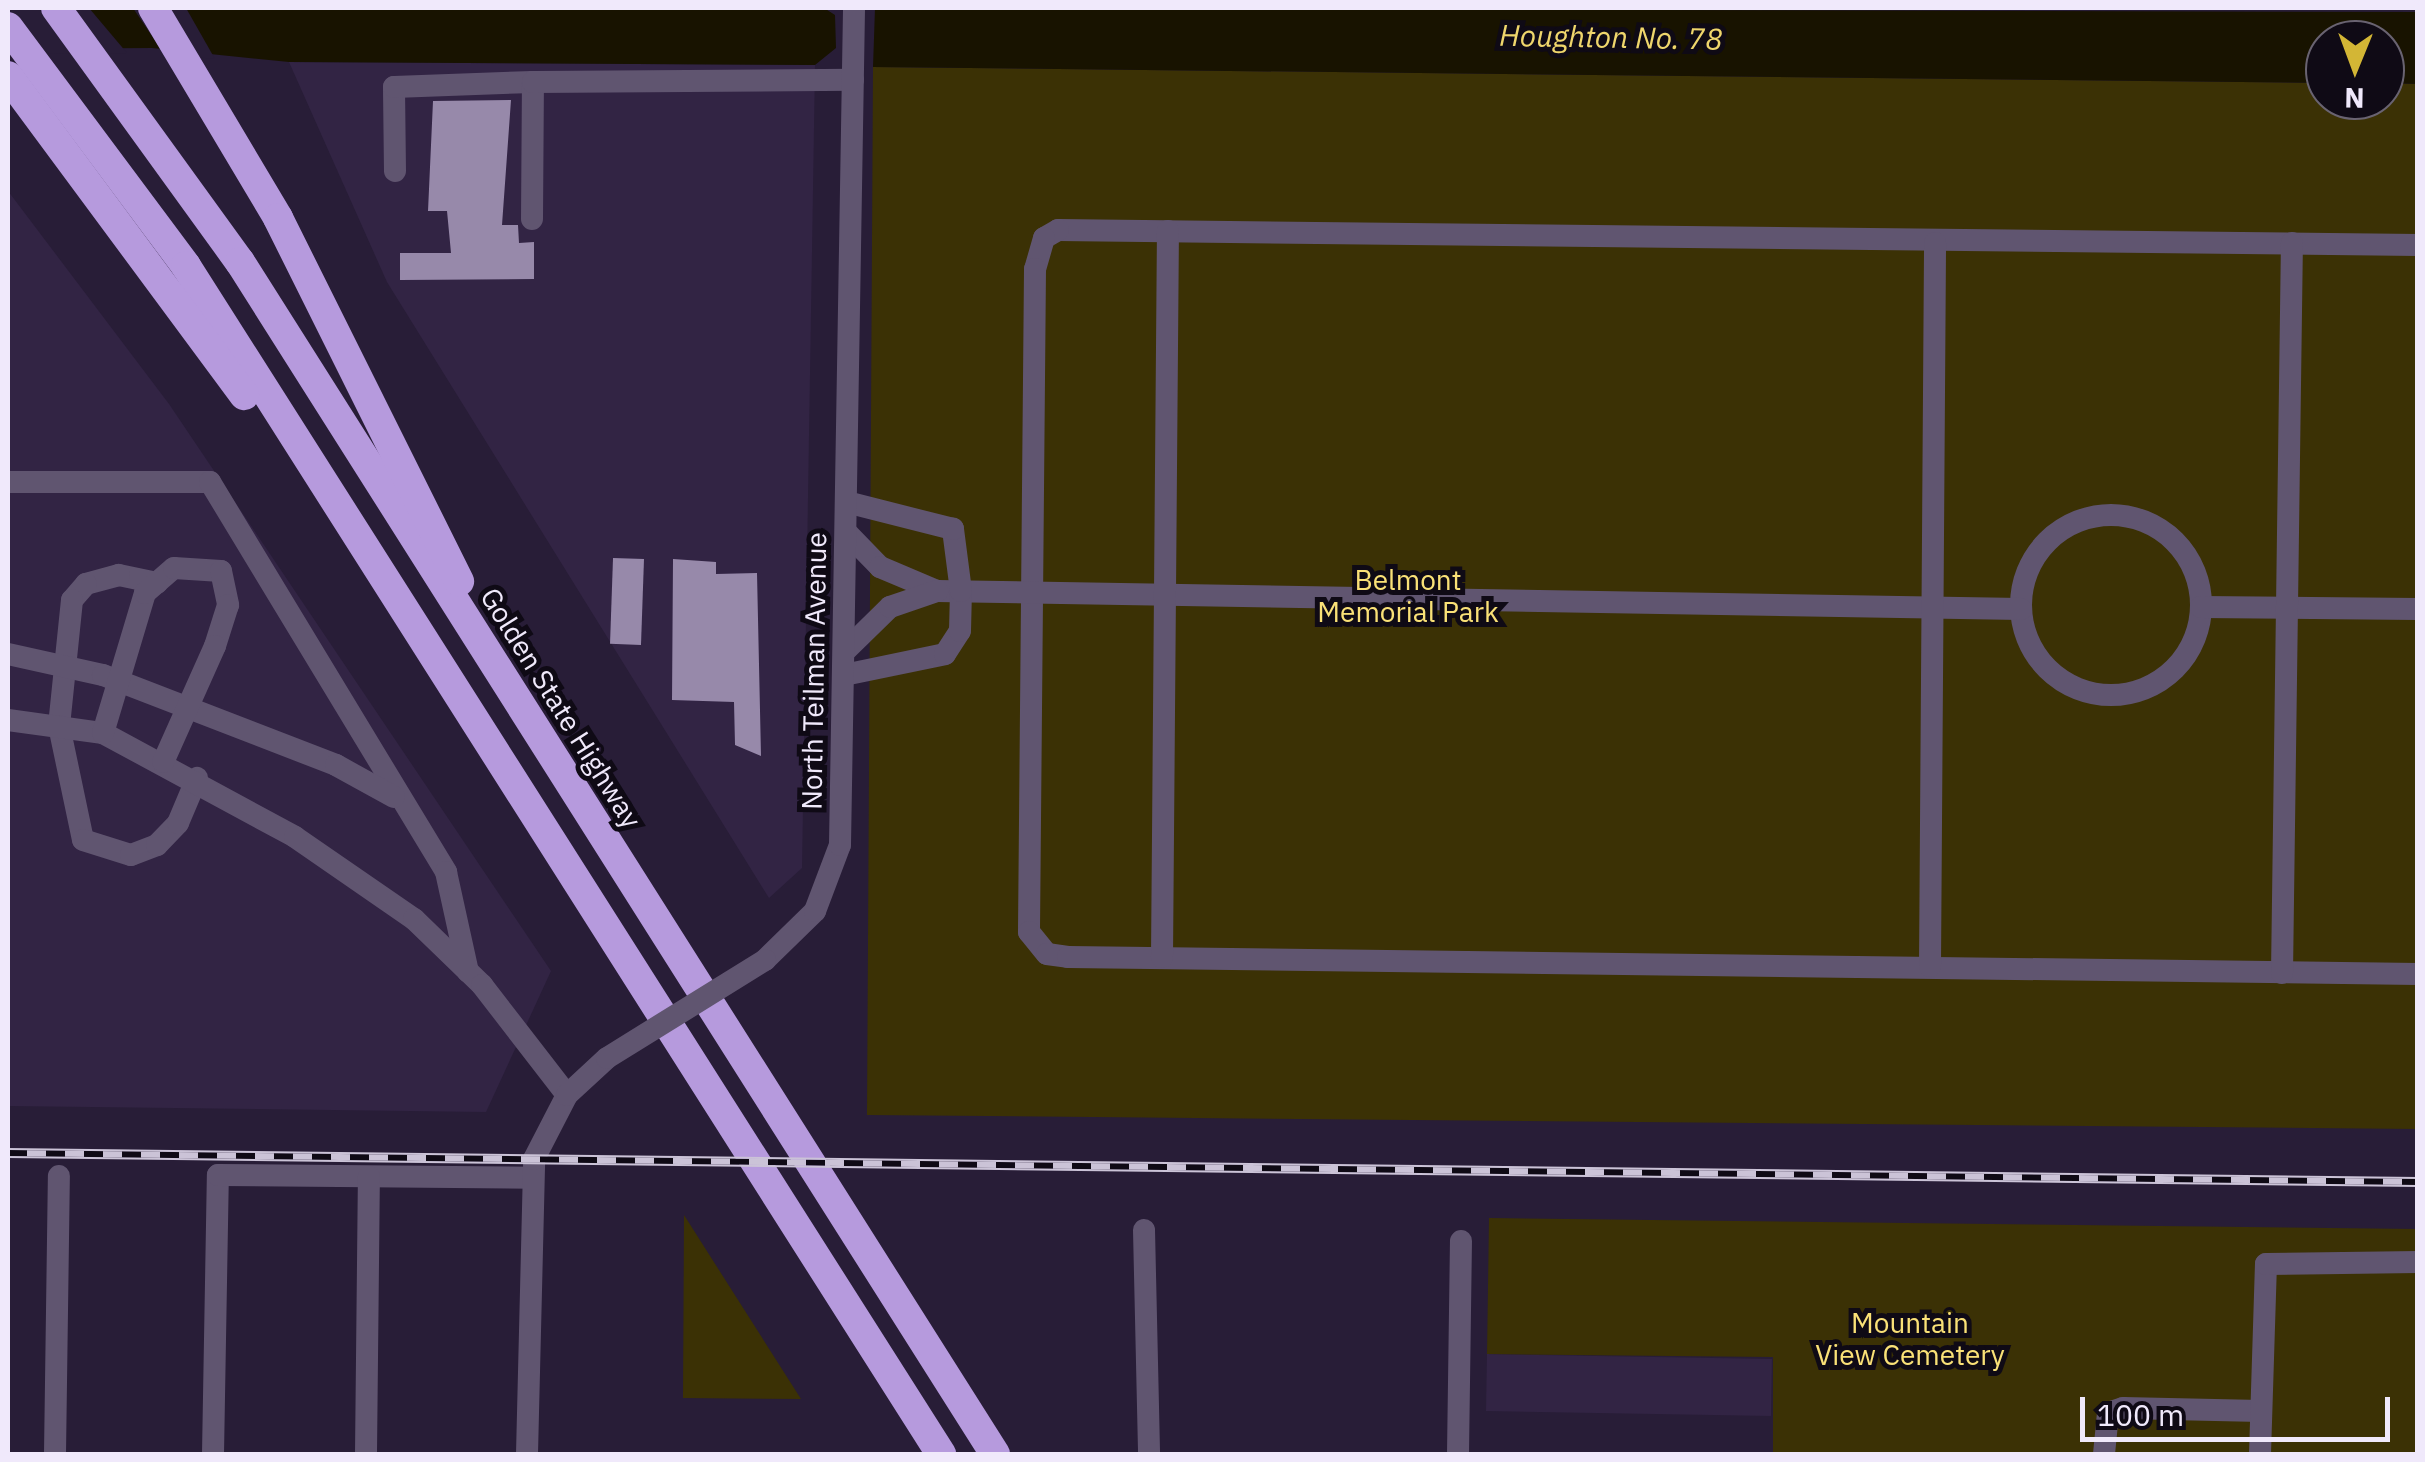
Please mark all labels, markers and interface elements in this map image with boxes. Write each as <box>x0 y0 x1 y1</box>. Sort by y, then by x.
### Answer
water label: Houghton No. 78 <box>1499 17 1723 57</box>
north arrow <box>2305 20 2405 120</box>
text: N <box>2344 80 2365 117</box>
street label: North Teilman Avenue <box>795 532 833 810</box>
park label: Belmont Memorial Park <box>1317 563 1499 629</box>
street label: Golden State Highway <box>473 582 649 834</box>
park label: Mountain View Cemetery <box>1815 1306 2005 1372</box>
scale bar <box>2085 1377 2395 1439</box>
text: 100 m <box>2097 1395 2184 1434</box>

